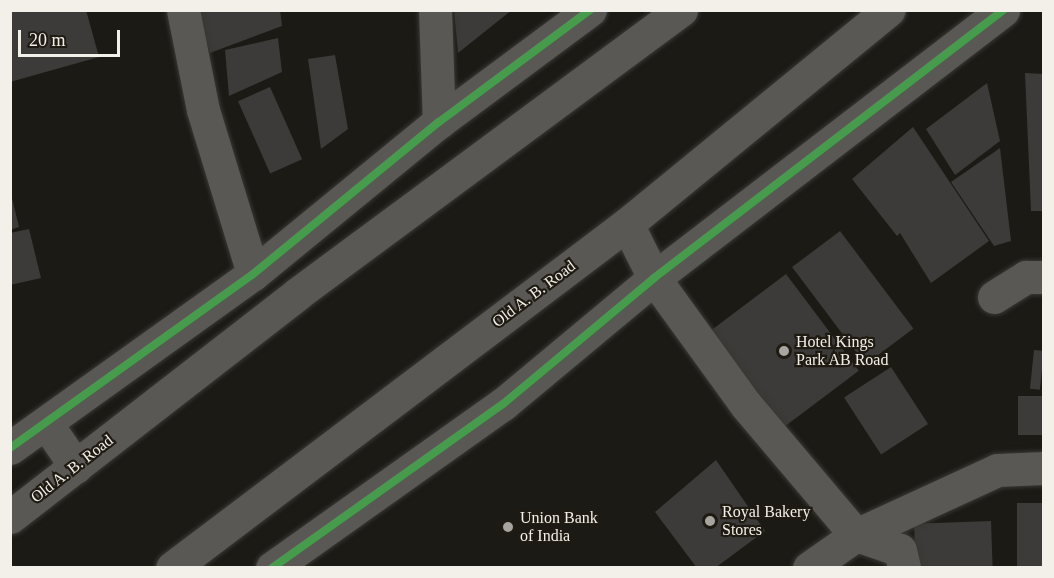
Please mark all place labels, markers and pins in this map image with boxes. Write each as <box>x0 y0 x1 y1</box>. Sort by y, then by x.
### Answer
place label: Hotel Kings Park AB Road <box>796 332 889 370</box>
marker: Hotel Kings Park AB Road <box>777 344 791 358</box>
place label: Royal Bakery Stores <box>722 502 810 540</box>
place label: Union Bank of India <box>520 508 598 546</box>
marker: Royal Bakery Stores <box>703 514 717 528</box>
marker: Union Bank of India <box>501 520 515 534</box>

